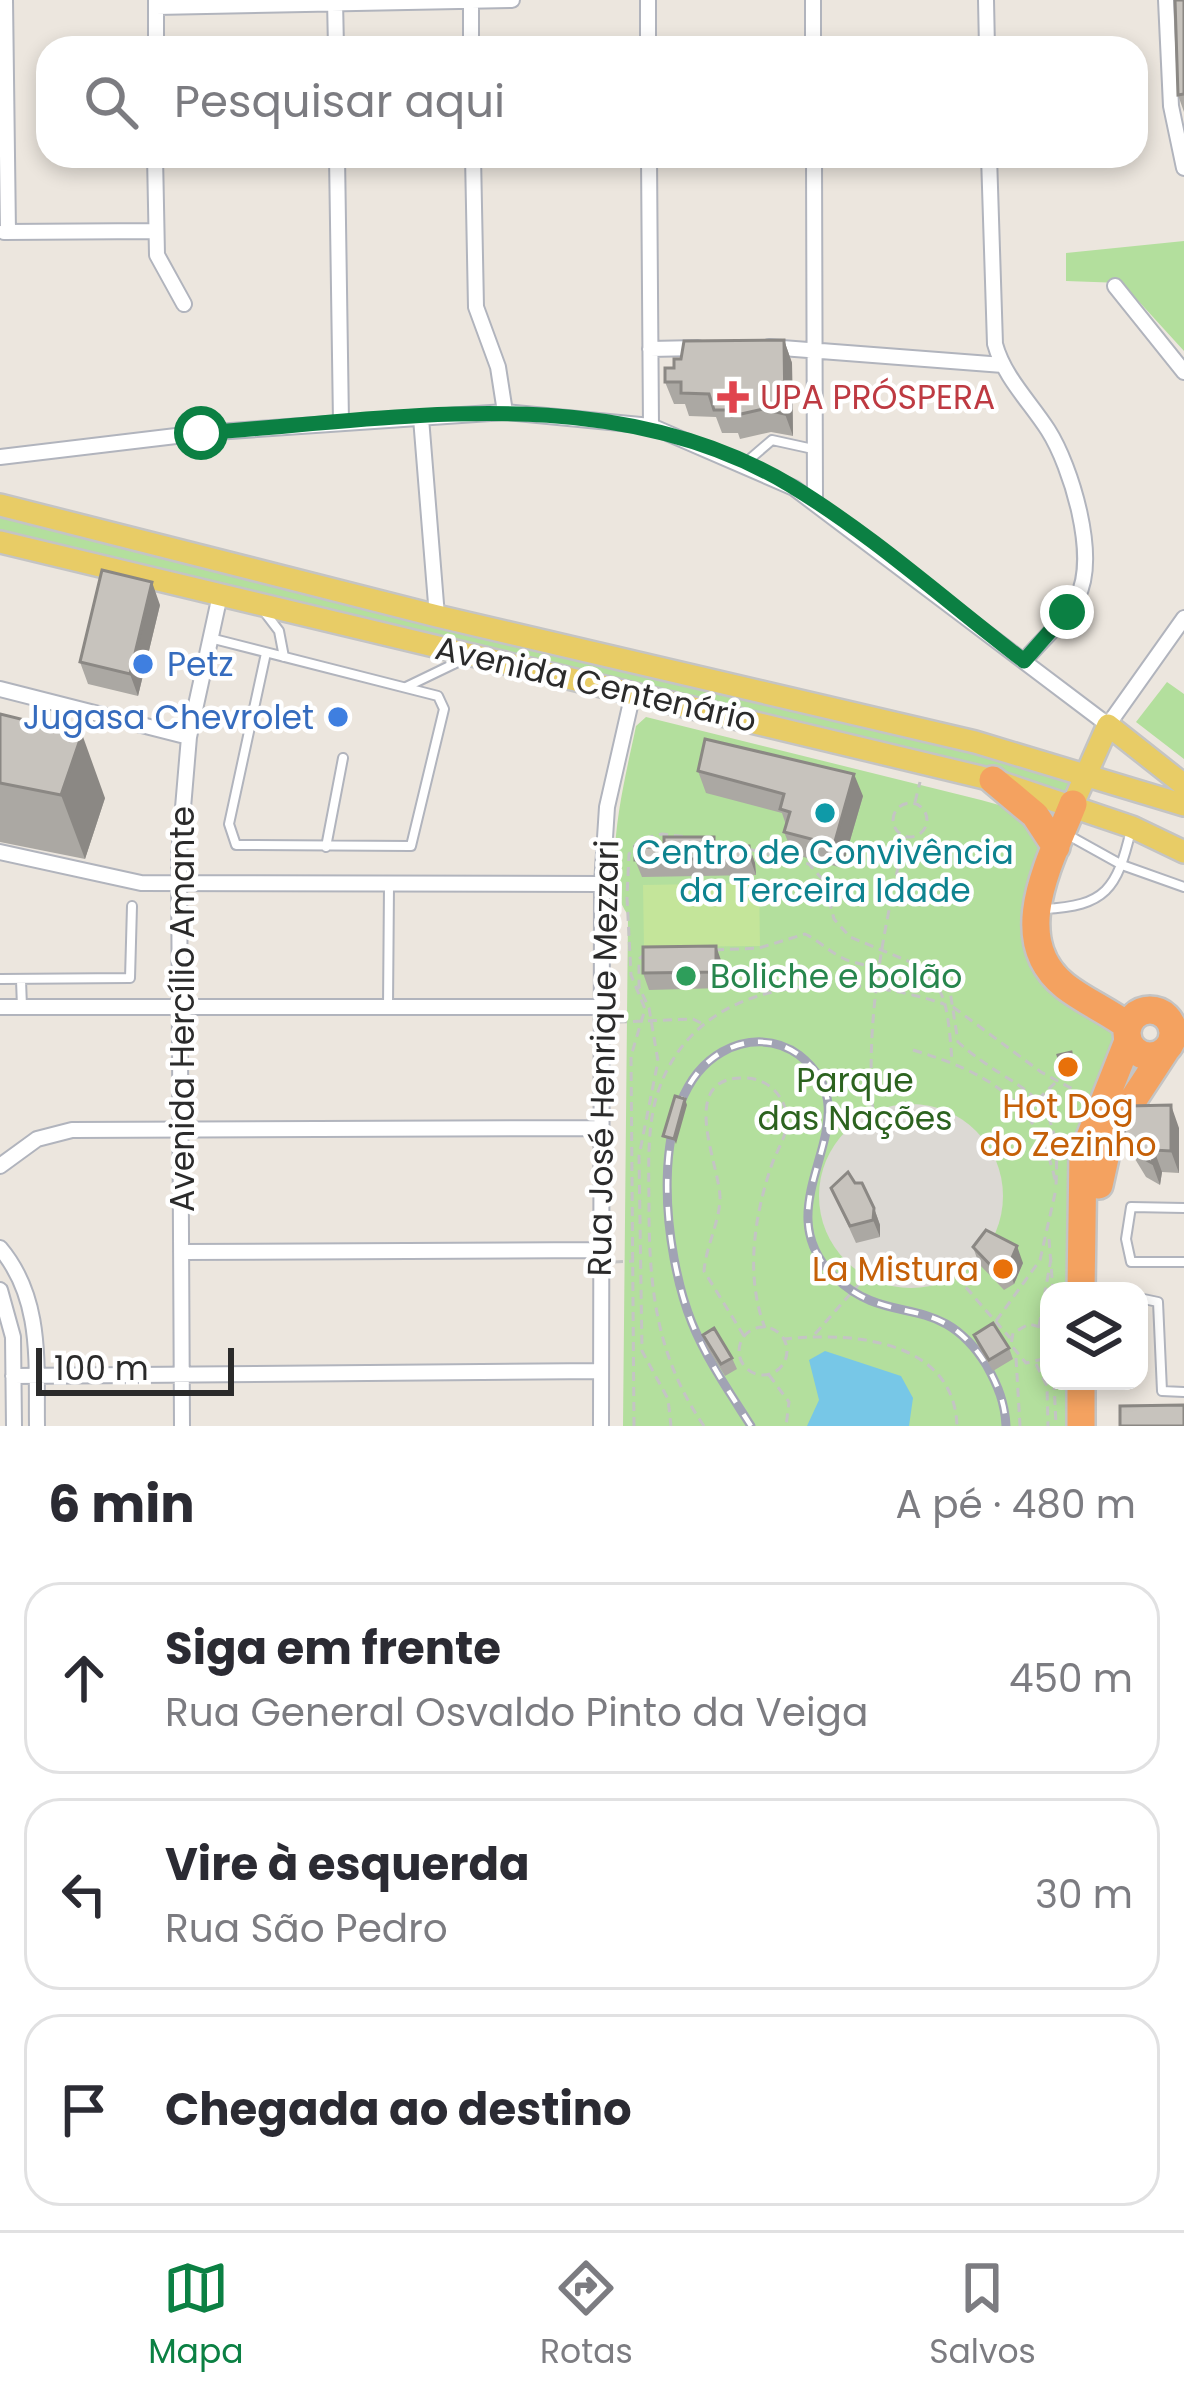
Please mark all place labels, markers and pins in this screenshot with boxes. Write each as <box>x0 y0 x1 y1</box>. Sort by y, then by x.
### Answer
place label: UPA PRÓSPERA <box>760 374 995 421</box>
marker: UPA PRÓSPERA <box>717 381 749 413</box>
place label: Petz <box>167 641 234 688</box>
marker: Petz <box>130 651 156 677</box>
place label: Jugasa Chevrolet <box>23 694 314 741</box>
marker: Jugasa Chevrolet <box>325 704 351 730</box>
marker: Centro de Convivência da Terceira Idade <box>812 800 838 826</box>
place label: Centro de Convivência da Terceira Idade <box>636 829 1014 914</box>
place label: Boliche e bolão <box>710 953 962 1000</box>
marker: Boliche e bolão <box>673 963 699 989</box>
marker: Hot Dog do Zezinho <box>1055 1054 1081 1080</box>
place label: Hot Dog do Zezinho <box>979 1083 1157 1168</box>
place label: La Mistura <box>812 1246 979 1293</box>
marker: La Mistura <box>990 1256 1016 1282</box>

